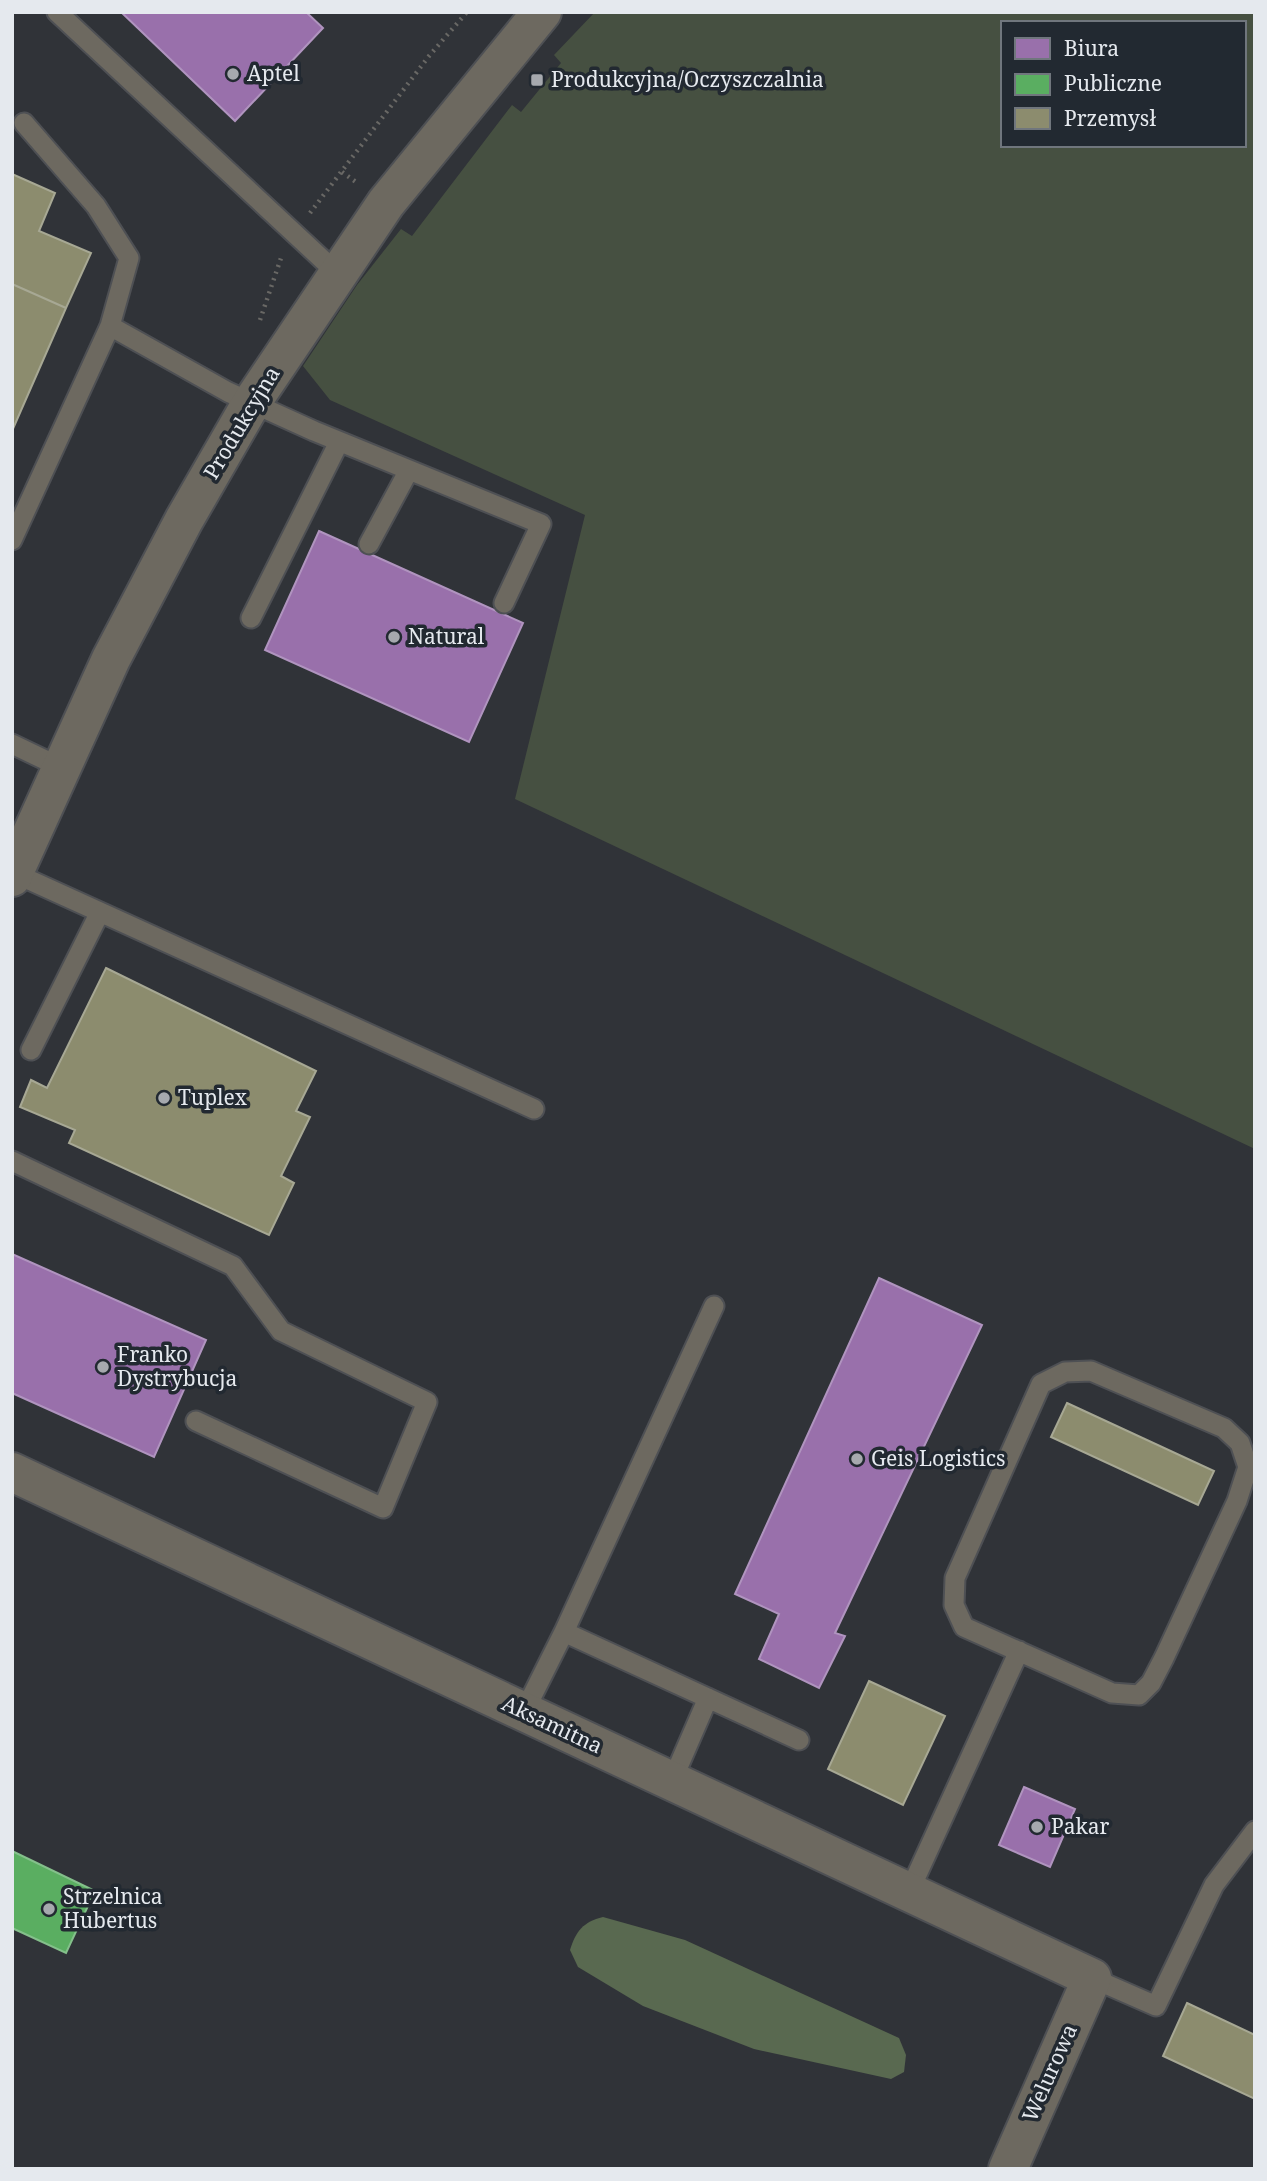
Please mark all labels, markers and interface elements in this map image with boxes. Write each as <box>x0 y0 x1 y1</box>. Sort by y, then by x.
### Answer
legend <box>1001 21 1246 147</box>
text: Biura <box>1064 34 1119 62</box>
place label: Aptel <box>247 59 300 87</box>
place label: Produkcyjna/Oczyszczalnia <box>551 65 824 93</box>
marker: Aptel <box>225 66 241 82</box>
text: Publiczne <box>1064 69 1162 97</box>
marker: Produkcyjna/Oczyszczalnia <box>529 72 545 88</box>
text: Przemysł <box>1064 104 1156 132</box>
street label: Produkcyjna <box>197 361 286 484</box>
place label: Natural <box>408 622 485 650</box>
marker: Natural <box>386 629 402 645</box>
place label: Tuplex <box>178 1083 248 1111</box>
marker: Tuplex <box>156 1090 172 1106</box>
place label: Franko Dystrybucja <box>117 1340 237 1392</box>
marker: Franko Dystrybucja <box>95 1359 111 1375</box>
place label: Geis Logistics <box>871 1444 1005 1472</box>
marker: Geis Logistics <box>849 1451 865 1467</box>
street label: Aksamitna <box>498 1689 607 1760</box>
place label: Pakar <box>1051 1812 1110 1840</box>
marker: Pakar <box>1029 1819 1045 1835</box>
place label: Strzelnica Hubertus <box>63 1882 163 1934</box>
marker: Strzelnica Hubertus <box>41 1901 57 1917</box>
street label: Welurowa <box>1015 2020 1083 2126</box>

